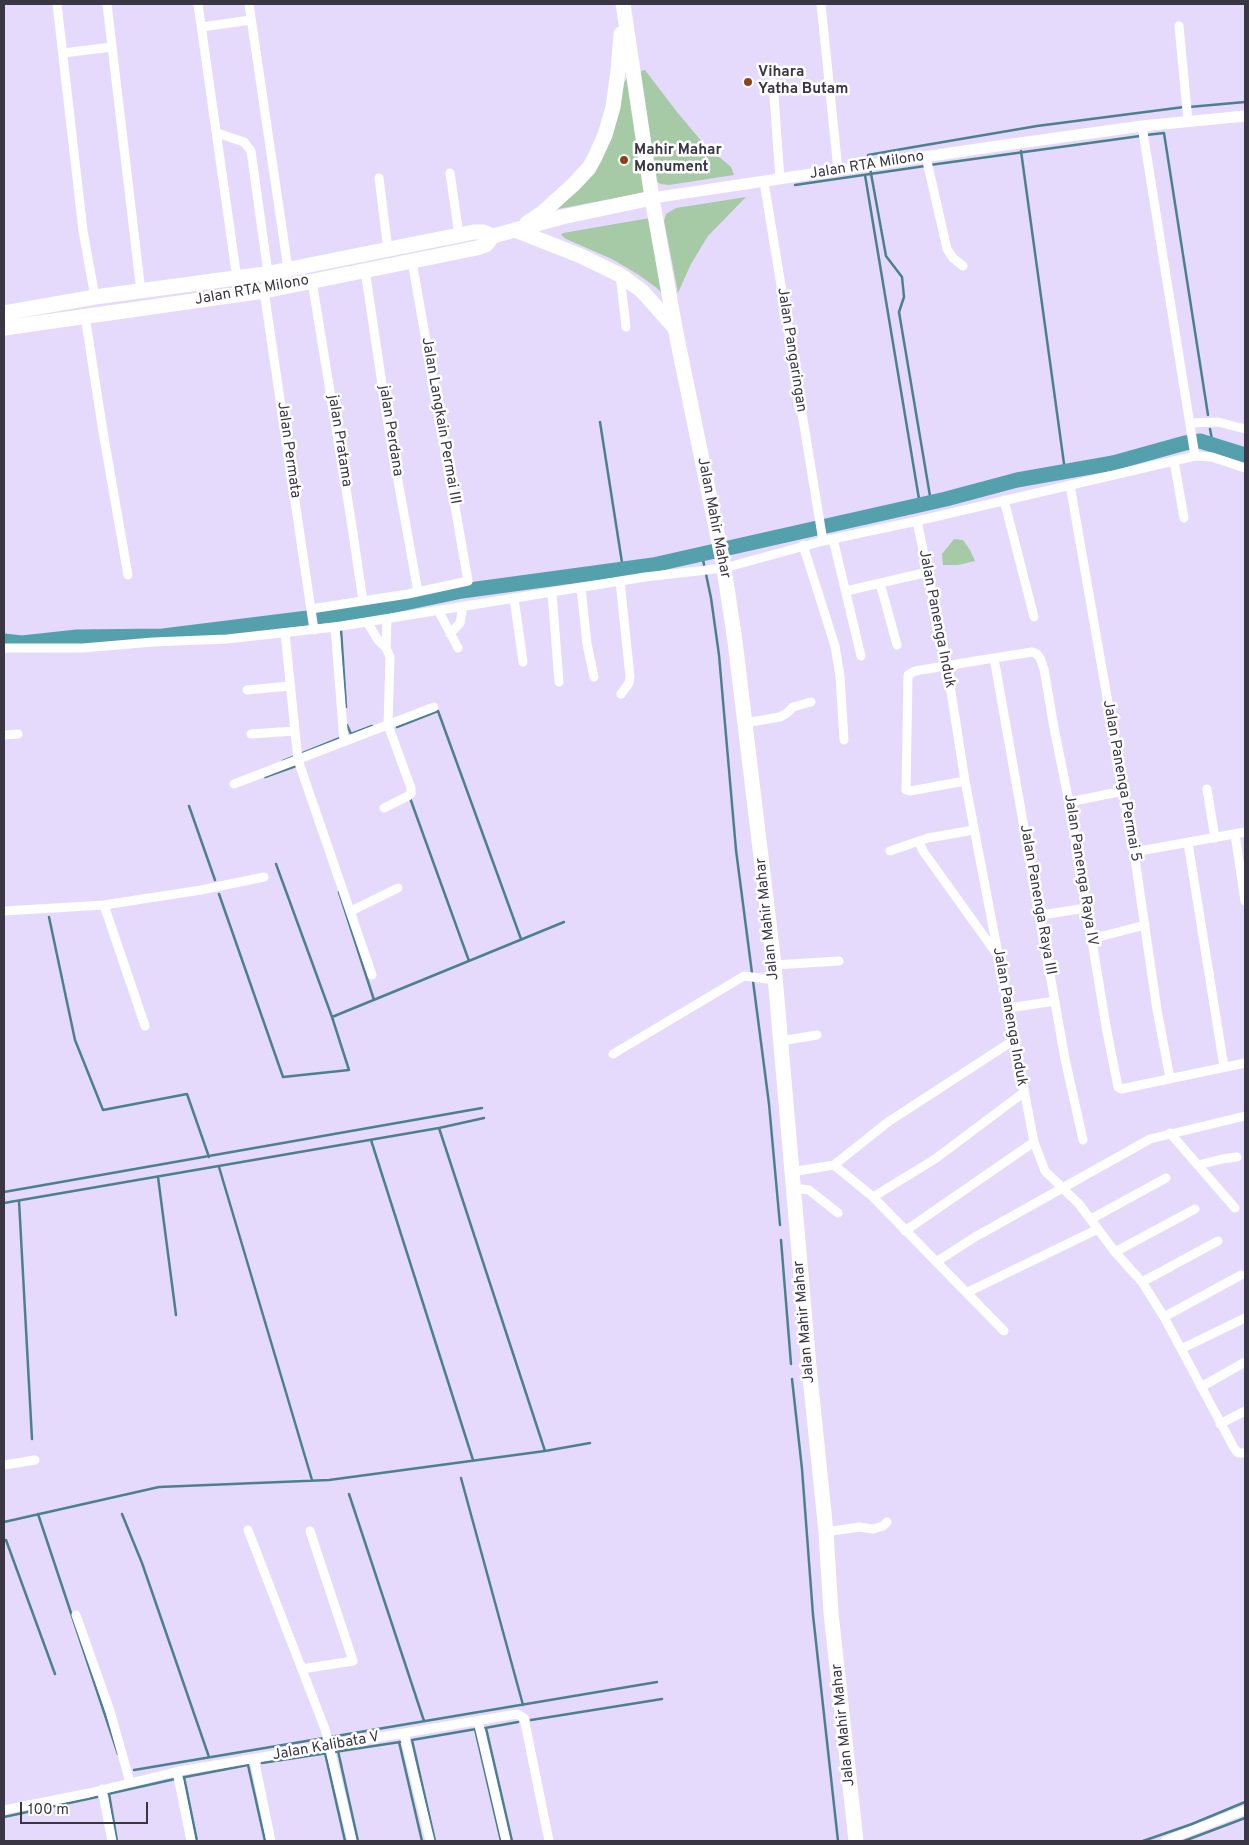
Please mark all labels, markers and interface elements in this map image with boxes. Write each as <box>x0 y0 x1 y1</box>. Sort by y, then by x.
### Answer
place label: Vihara Yatha Butam <box>758 64 848 99</box>
marker: Vihara Yatha Butam <box>742 76 754 88</box>
place label: Mahir Mahar Monument <box>634 142 722 177</box>
street label: Jalan RTA Milono <box>809 148 925 184</box>
marker: Mahir Mahar Monument <box>618 154 630 166</box>
street label: Jalan RTA Milono <box>194 272 310 310</box>
street label: Jalan Pangaringan <box>772 286 810 414</box>
street label: Jalan Langkain Permai III <box>416 336 464 506</box>
street label: jalan Perdana <box>374 384 406 478</box>
street label: jalan Pratama <box>323 394 355 488</box>
street label: Jalan Permata <box>272 401 304 499</box>
street label: Jalan Mahir Mahar <box>692 456 734 580</box>
street label: Jalan Panenga Induk <box>914 548 958 690</box>
street label: Jalan Panenga Permai 5 <box>1098 699 1144 863</box>
street label: Jalan Panenga Raya IV <box>1059 793 1101 947</box>
street label: Jalan Panenga Raya III <box>1015 824 1059 976</box>
street label: Jalan Mahir Mahar <box>753 857 783 981</box>
street label: Jalan Panenga Induk <box>988 946 1030 1088</box>
street label: Jalan Mahir Mahar <box>791 1260 819 1384</box>
street label: Jalan Mahir Mahar <box>829 1663 859 1787</box>
street label: Jalan Kalibata V <box>271 1729 381 1765</box>
scale bar <box>22 1792 150 1824</box>
text: 100 m <box>28 1801 69 1820</box>

